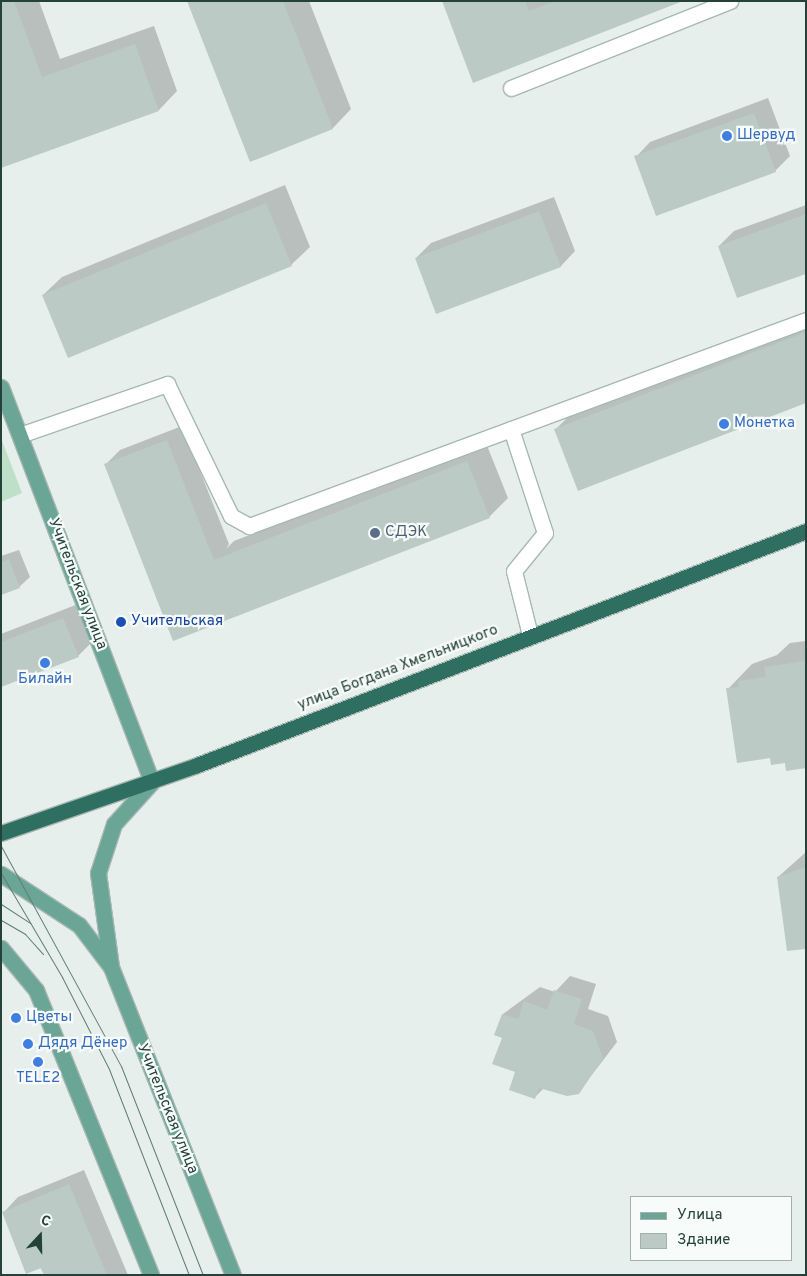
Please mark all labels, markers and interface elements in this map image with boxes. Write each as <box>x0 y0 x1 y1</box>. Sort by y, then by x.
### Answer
place label: Шервуд <box>737 127 795 145</box>
marker: Шервуд <box>721 130 733 142</box>
place label: Монетка <box>734 415 795 433</box>
marker: Монетка <box>718 418 730 430</box>
street label: Учительская улица <box>44 516 110 652</box>
place label: СДЭК <box>385 524 427 542</box>
marker: СДЭК <box>369 527 381 539</box>
place label: Учительская <box>131 613 223 631</box>
marker: Учительская <box>115 616 127 628</box>
street label: улица Богдана Хмельницкого <box>295 621 501 715</box>
marker: Билайн <box>39 657 51 669</box>
place label: Билайн <box>18 671 72 689</box>
place label: Цветы <box>26 1009 72 1027</box>
marker: Цветы <box>10 1012 22 1024</box>
place label: Дядя Дёнер <box>38 1035 127 1053</box>
marker: Дядя Дёнер <box>22 1038 34 1050</box>
street label: Учительская улица <box>133 1041 201 1177</box>
marker: TELE2 <box>32 1056 44 1068</box>
place label: TELE2 <box>16 1070 60 1088</box>
legend <box>630 1196 792 1261</box>
text: Улица <box>677 1206 722 1225</box>
north arrow <box>15 1211 65 1261</box>
text: С <box>38 1212 53 1231</box>
text: Здание <box>677 1231 730 1250</box>

